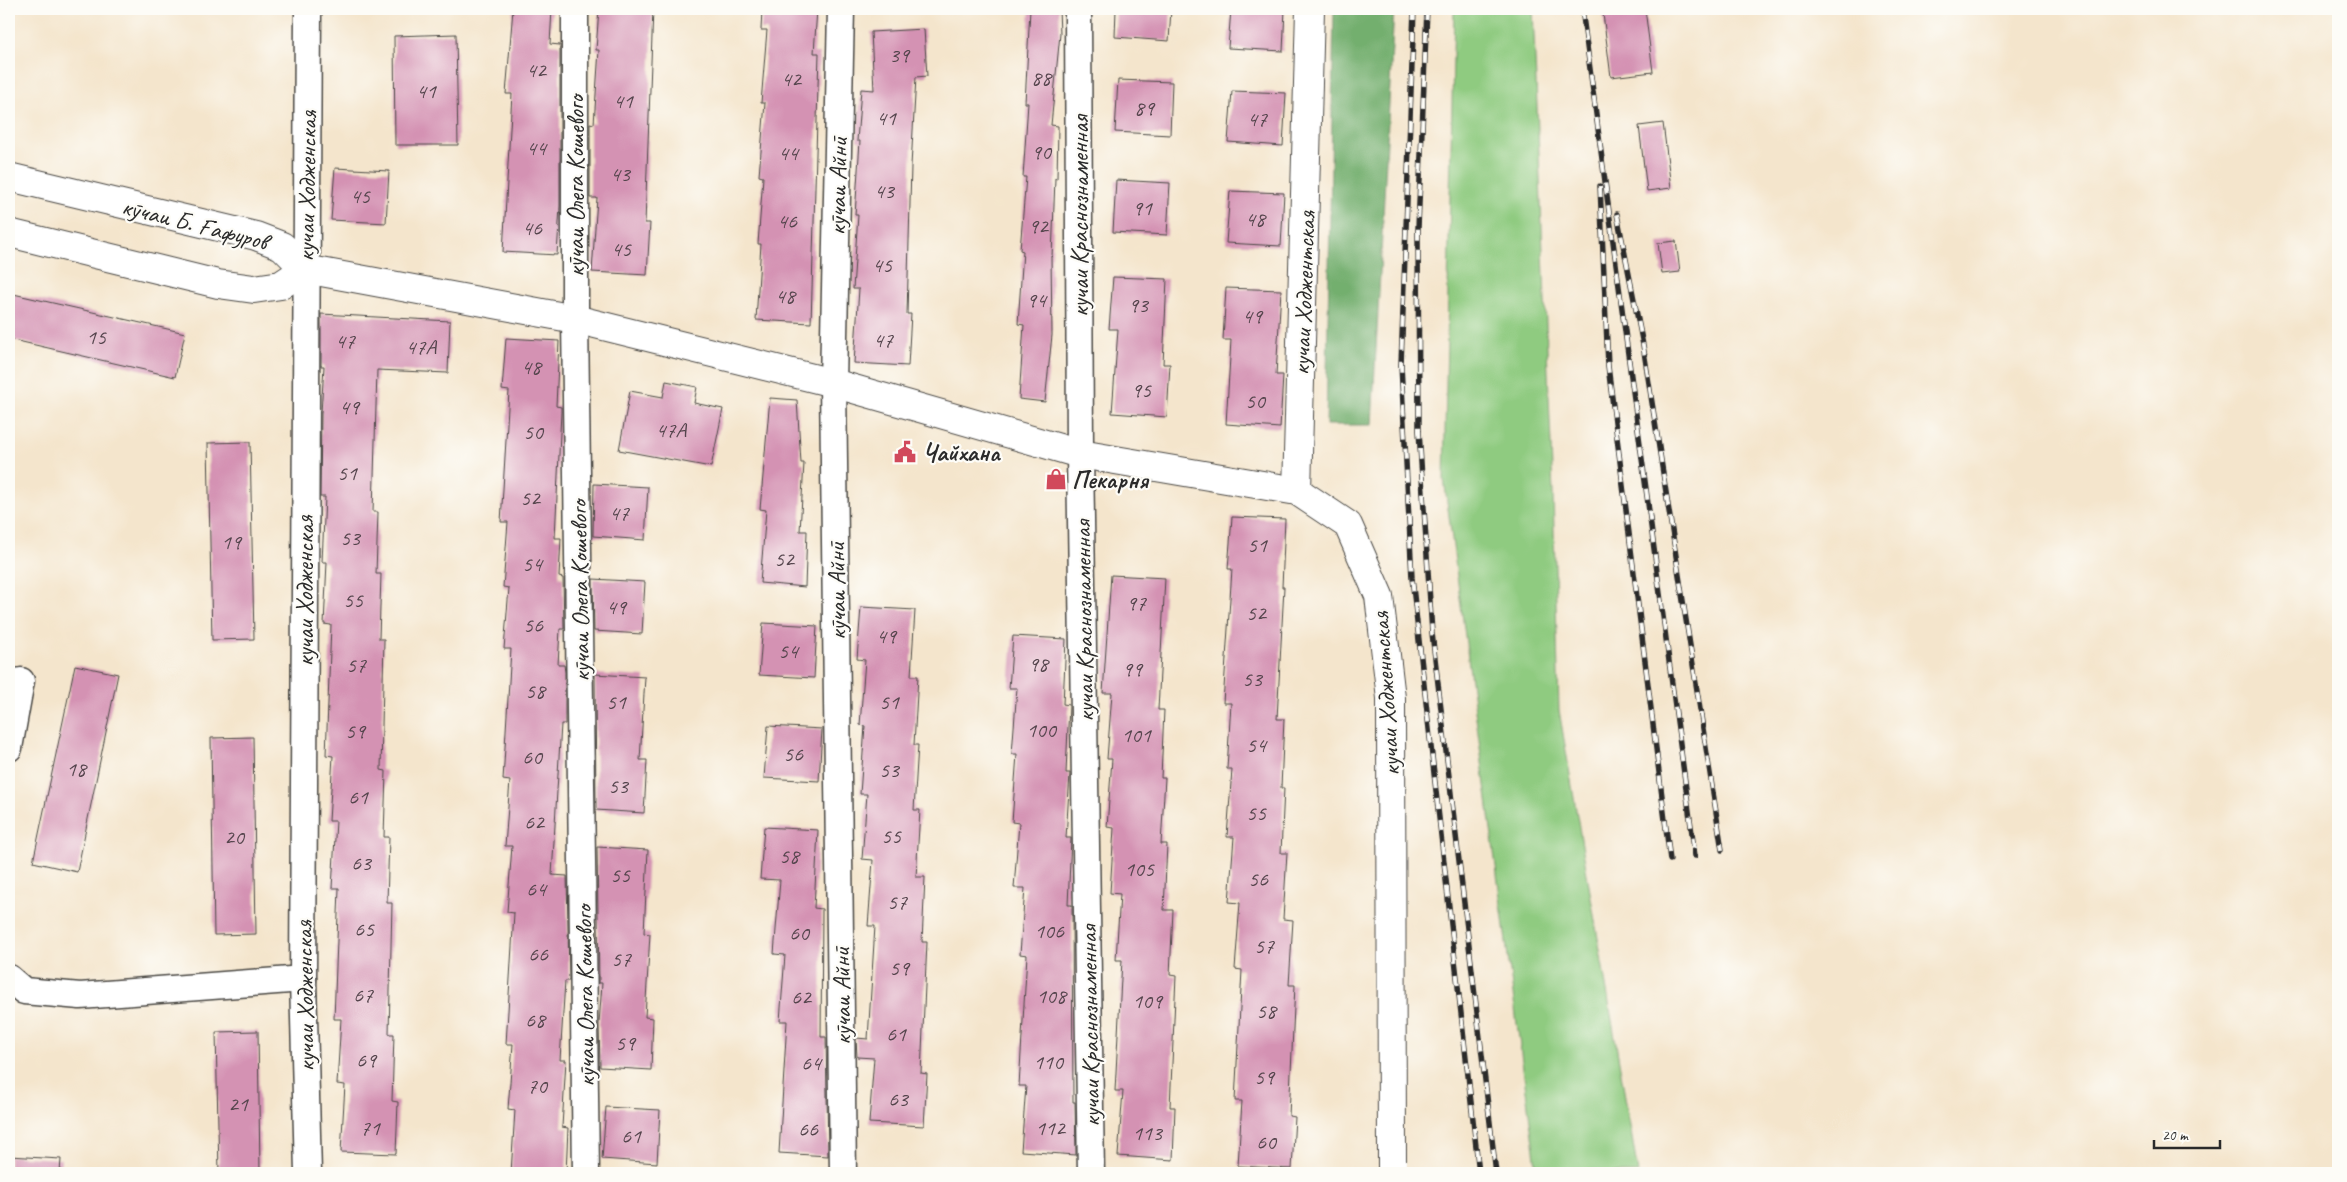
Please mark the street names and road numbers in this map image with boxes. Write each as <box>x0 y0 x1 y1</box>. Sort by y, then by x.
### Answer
street label: кӯчаи Олега Кошевого <box>560 92 592 277</box>
street label: кучаи Ходженская <box>290 109 324 262</box>
street label: кучаи Краснознаменная <box>1064 113 1096 317</box>
street label: кӯчаи Айнӣ <box>821 135 855 236</box>
street label: кӯчаи Б. Ғафуров <box>118 190 276 259</box>
street label: кучаи Ходжентская <box>1285 209 1323 376</box>
street label: кӯчаи Олега Кошевого <box>562 497 598 682</box>
street label: кучаи Ходженская <box>289 515 321 667</box>
street label: кучаи Краснознаменная <box>1066 517 1102 722</box>
street label: кӯчаи Айнӣ <box>820 540 854 641</box>
street label: кучаи Ходжентская <box>1364 610 1408 777</box>
street label: кӯчаи Олега Кошевого <box>567 902 603 1087</box>
street label: кучаи Ходженская <box>288 919 322 1072</box>
street label: кучаи Краснознаменная <box>1072 922 1108 1127</box>
street label: кӯчаи Айнӣ <box>825 945 859 1046</box>

